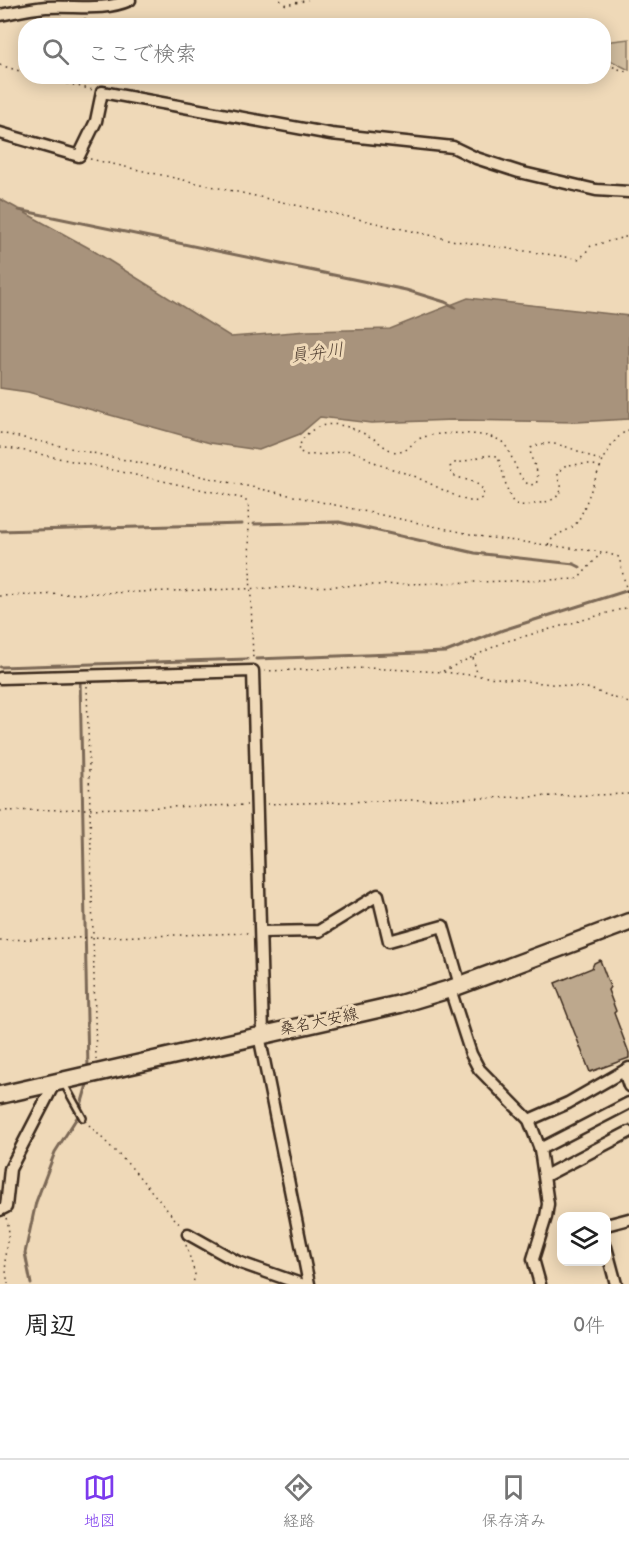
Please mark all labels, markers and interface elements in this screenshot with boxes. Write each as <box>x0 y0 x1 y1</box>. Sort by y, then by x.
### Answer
search box <box>18 18 611 84</box>
icon: search <box>39 35 72 68</box>
text: ここで検索 <box>87 41 197 68</box>
water label: 員弁川 <box>289 339 345 367</box>
street label: 桑名大安線 <box>278 1004 360 1040</box>
map controls <box>557 1212 611 1266</box>
button: layers <box>557 1212 611 1266</box>
text: 周辺 <box>24 1311 76 1342</box>
text: 0件 <box>573 1314 605 1338</box>
tab: 地図 <box>83 1471 116 1531</box>
tab: 経路 <box>282 1471 315 1531</box>
tab: 保存済み <box>482 1471 546 1531</box>

